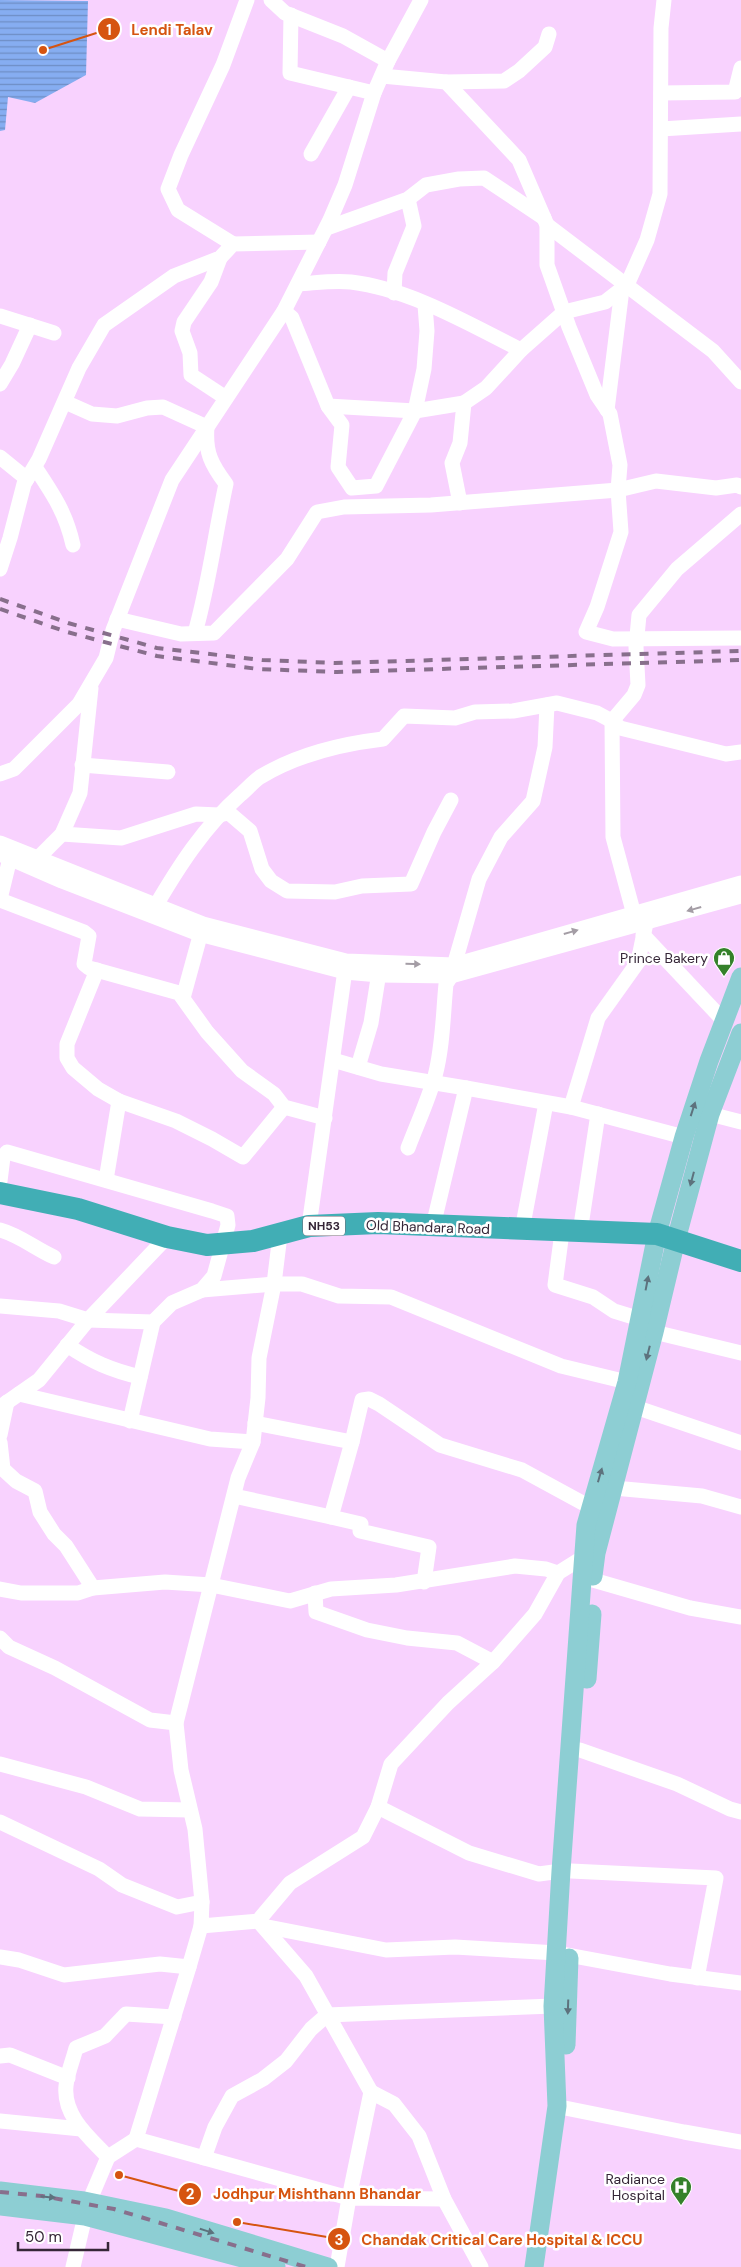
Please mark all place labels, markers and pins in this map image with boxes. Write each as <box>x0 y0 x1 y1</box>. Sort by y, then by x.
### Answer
callout: Lendi Talav <box>97 14 223 44</box>
shop icon: Prince Bakery <box>712 946 736 977</box>
place label: Prince Bakery <box>620 949 708 967</box>
place label: Radiance Hospital <box>606 2170 665 2204</box>
hospital icon: Radiance Hospital <box>669 2175 693 2206</box>
callout: Jodhpur Mishthann Bhandar <box>178 2179 431 2209</box>
callout: Chandak Critical Care Hospital & ICCU <box>326 2224 652 2254</box>

